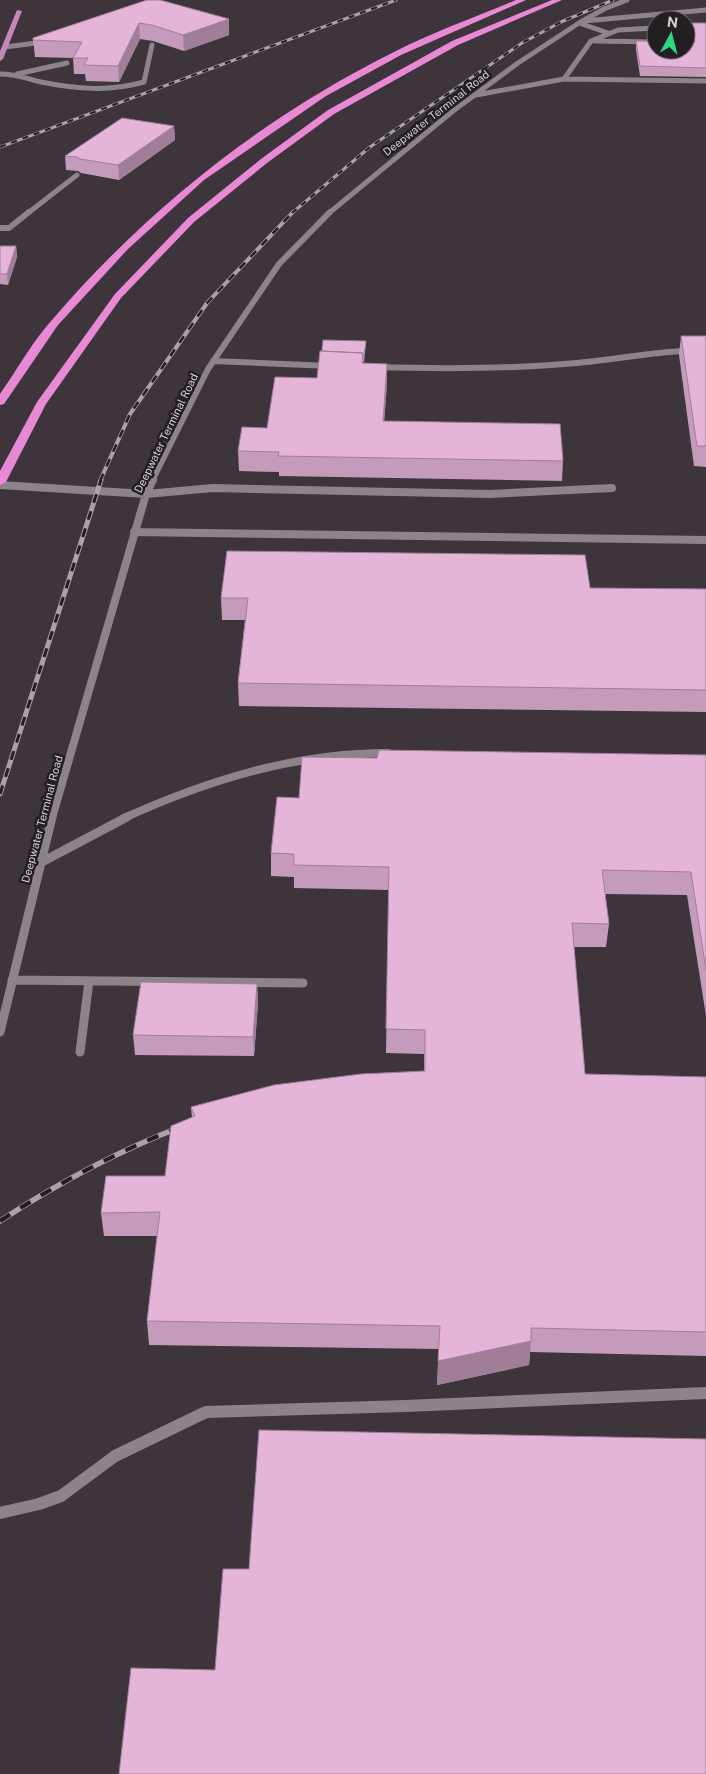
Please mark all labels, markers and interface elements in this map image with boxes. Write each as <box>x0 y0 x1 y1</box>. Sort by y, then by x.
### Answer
north arrow <box>646 10 696 60</box>
text: N <box>666 13 679 31</box>
street label: Deepwater Terminal Road <box>381 68 491 158</box>
street label: Deepwater Terminal Road <box>132 371 200 495</box>
street label: Deepwater Terminal Road <box>19 754 65 884</box>

